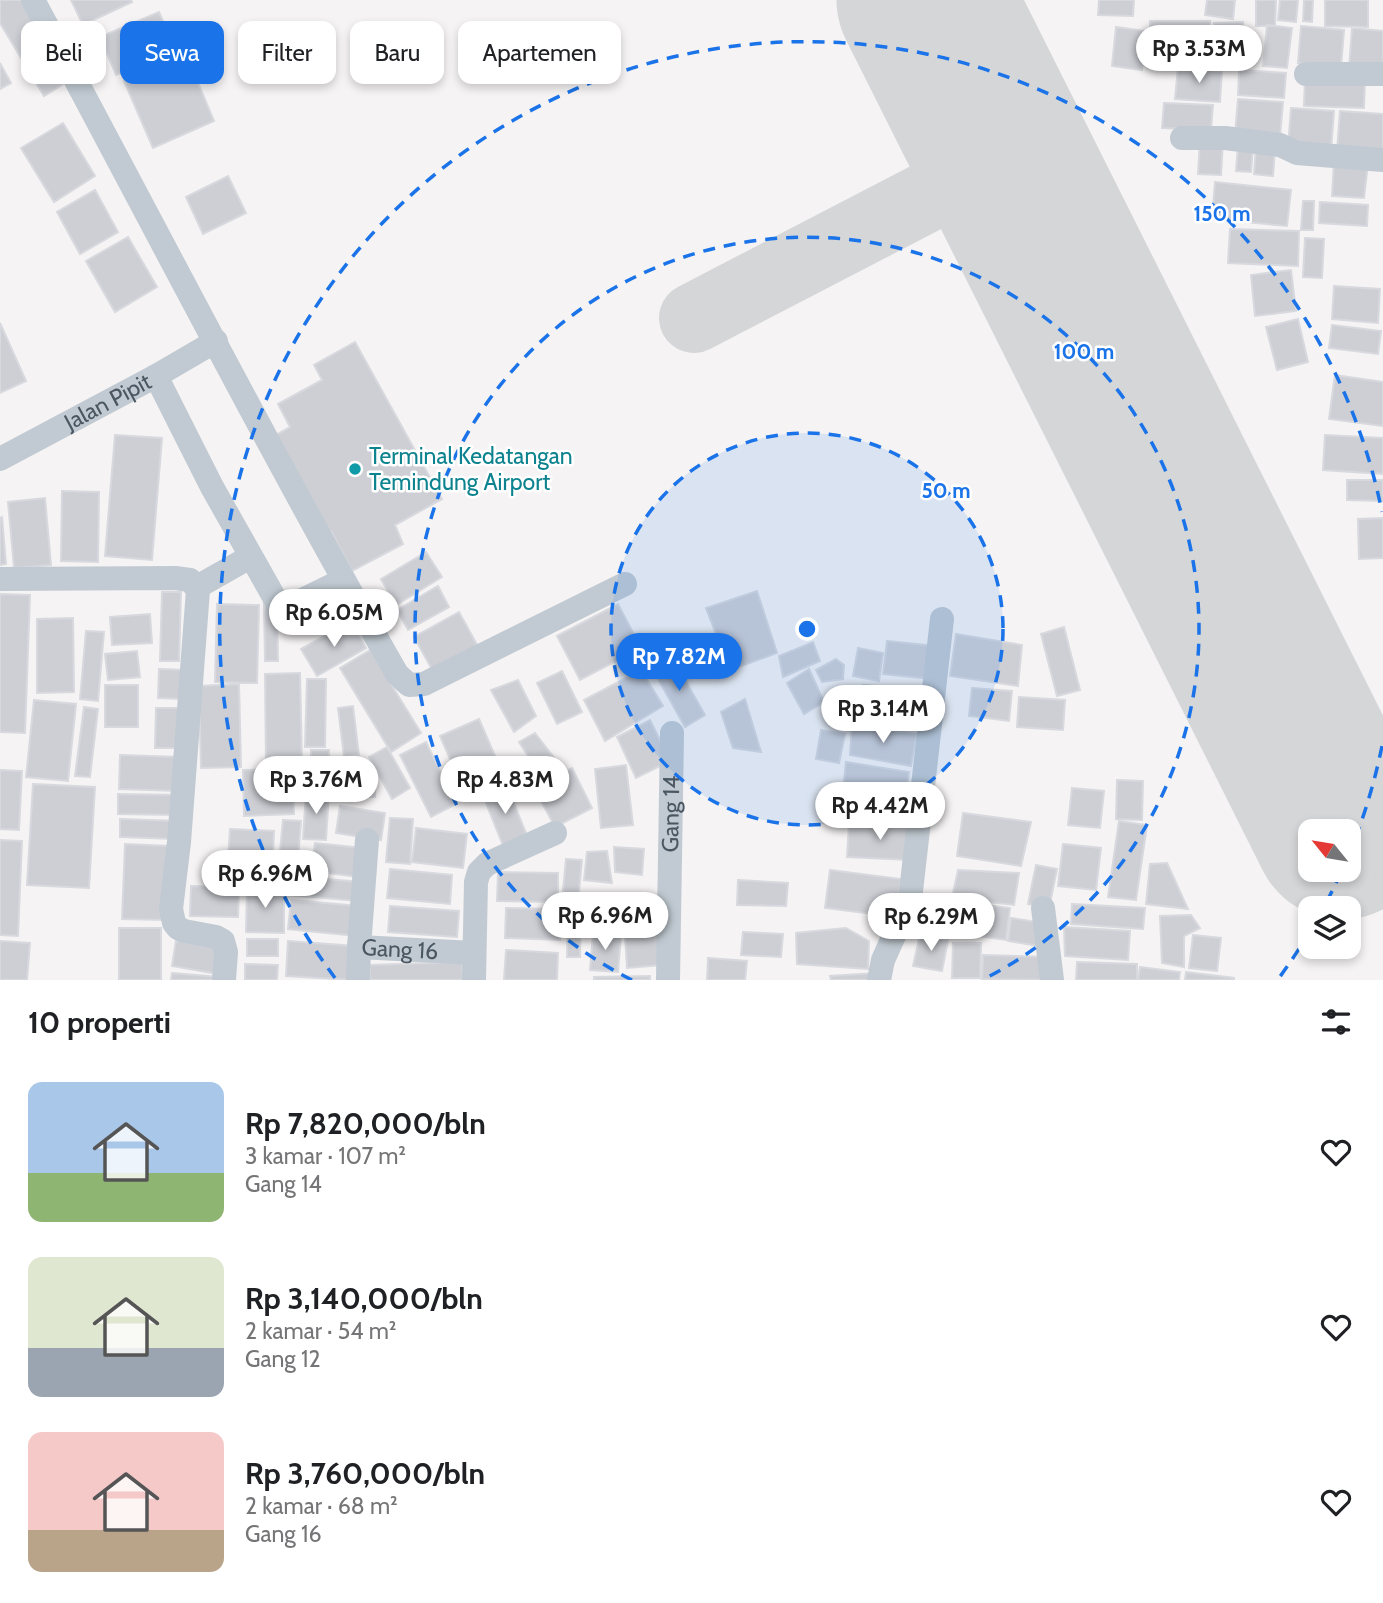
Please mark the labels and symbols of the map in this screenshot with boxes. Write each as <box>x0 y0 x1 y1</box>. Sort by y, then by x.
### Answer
pin: Rp 3.53M <box>1127 25 1271 85</box>
text: 150 m <box>1194 201 1250 226</box>
text: 100 m <box>1054 339 1114 364</box>
street label: Jalan Pipit <box>58 367 156 437</box>
place label: Terminal Kedatangan Temindung Airport <box>369 442 573 496</box>
marker: Terminal Kedatangan Temindung Airport <box>347 461 363 477</box>
text: 50 m <box>921 478 971 503</box>
pin: Rp 6.05M <box>262 590 406 649</box>
centre of rings <box>795 617 819 641</box>
pin: Rp 7.82M <box>607 634 751 693</box>
pin: Rp 3.14M <box>811 686 955 745</box>
pin: Rp 3.76M <box>244 756 388 816</box>
pin: Rp 4.83M <box>433 756 577 816</box>
street label: Gang 14 <box>656 775 685 853</box>
pin: Rp 4.42M <box>808 782 952 842</box>
north arrow <box>1298 819 1362 882</box>
pin: Rp 6.96M <box>193 850 337 910</box>
pin: Rp 6.96M <box>533 892 677 952</box>
pin: Rp 6.29M <box>859 894 1003 953</box>
street label: Gang 16 <box>361 933 439 965</box>

